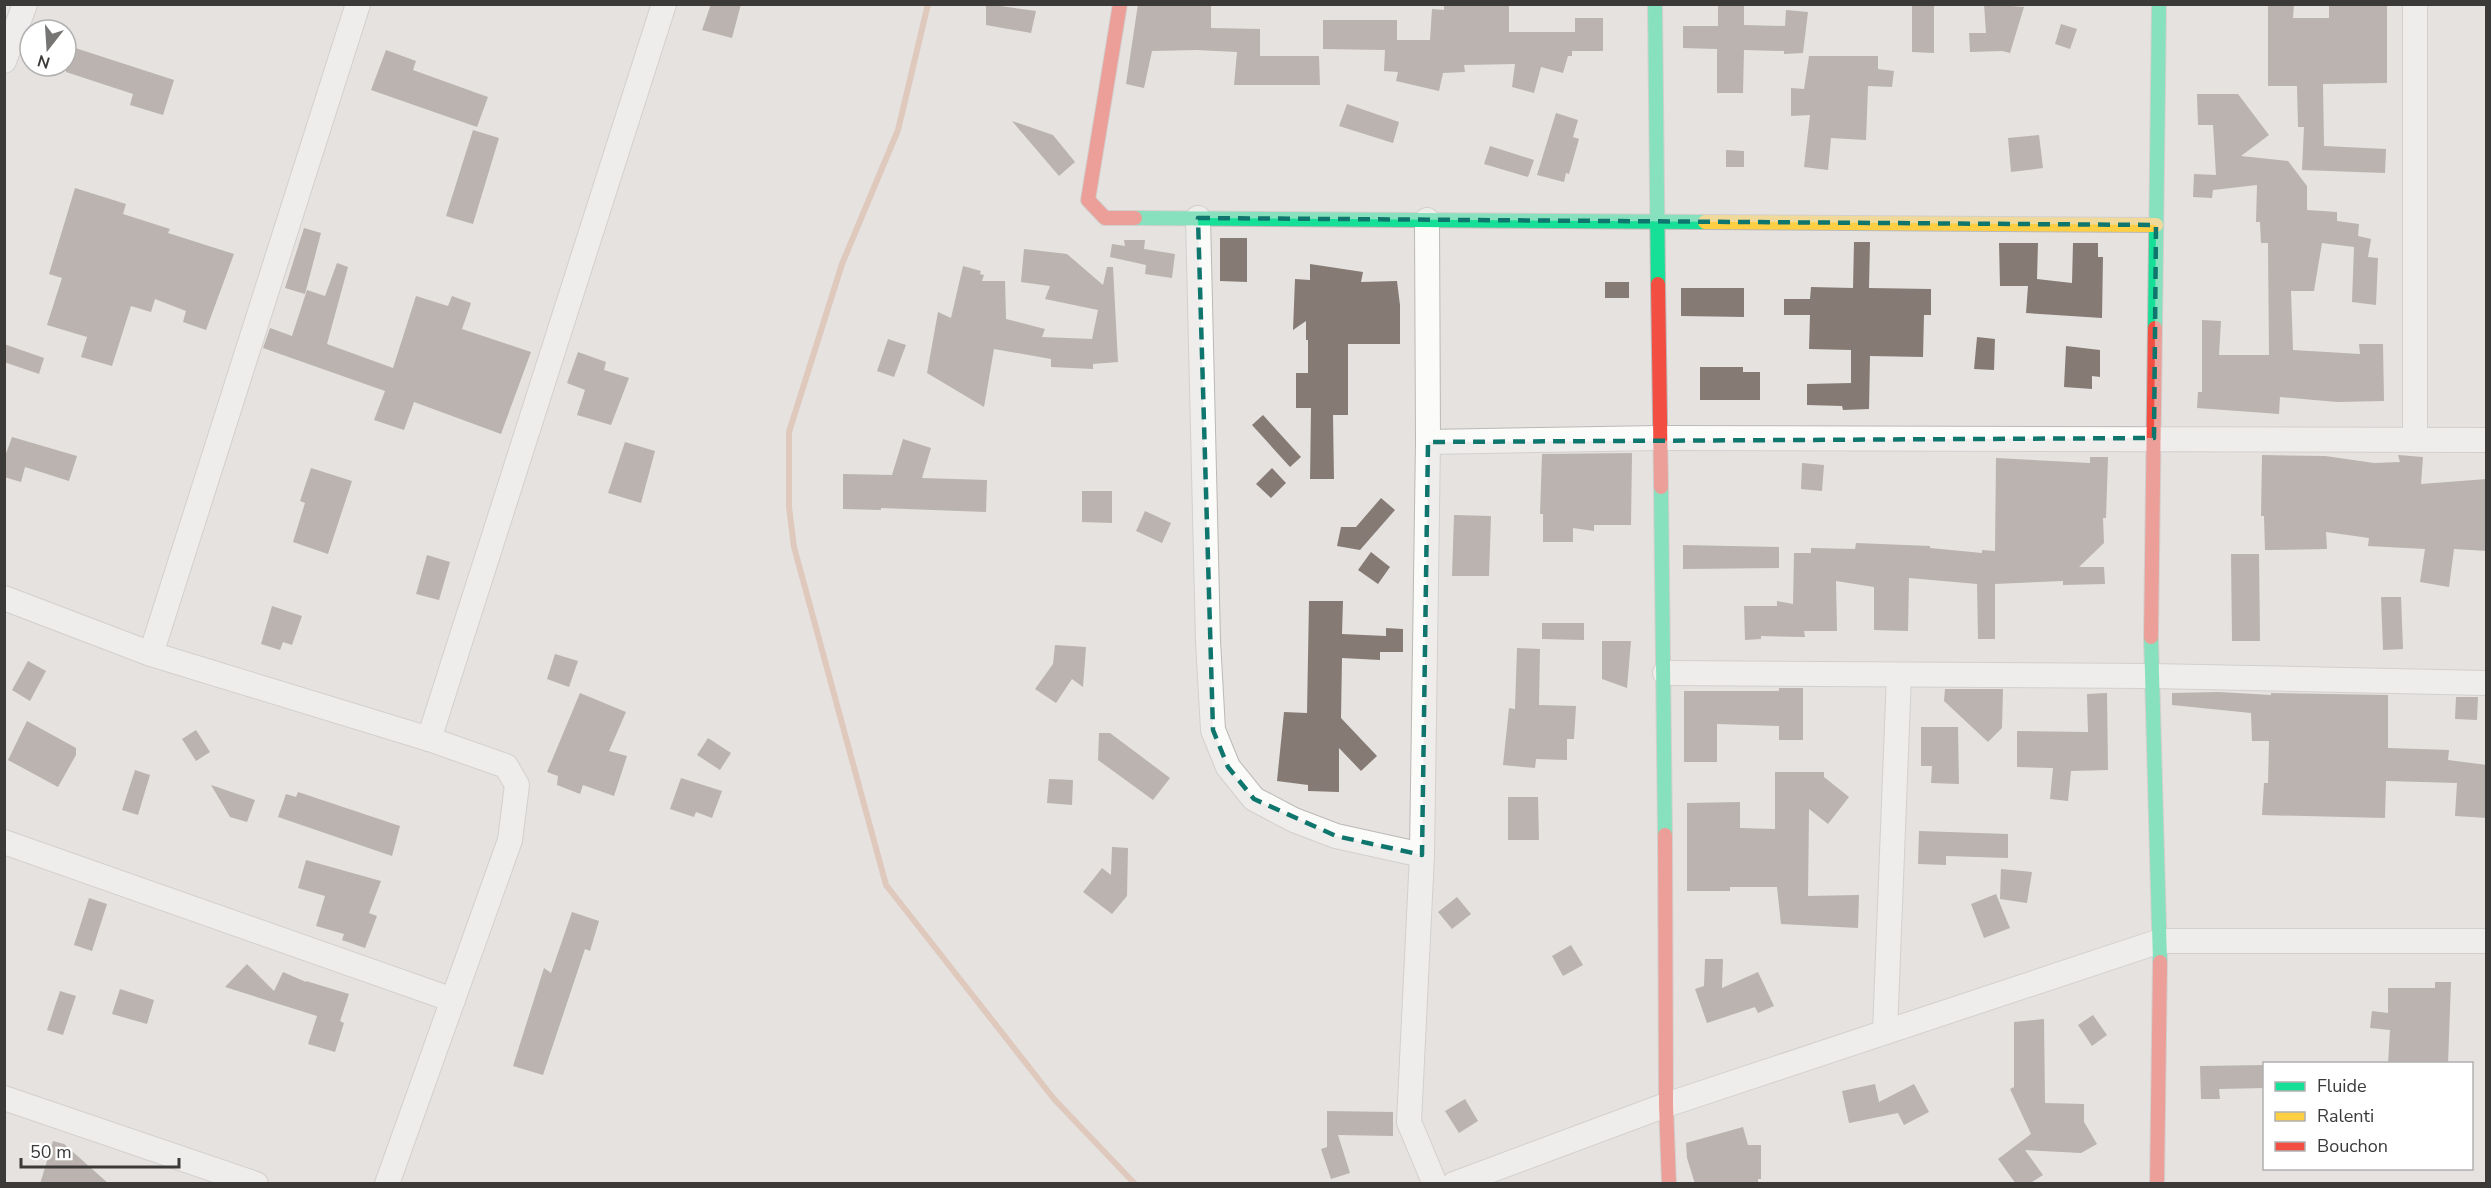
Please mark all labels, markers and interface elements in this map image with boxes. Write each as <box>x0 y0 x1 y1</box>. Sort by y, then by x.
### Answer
north arrow <box>18 18 78 78</box>
text: N <box>35 49 53 74</box>
legend <box>2263 1062 2473 1170</box>
text: Fluide <box>2317 1074 2367 1098</box>
text: Ralenti <box>2317 1104 2374 1128</box>
scale bar <box>21 1131 178 1169</box>
text: Bouchon <box>2317 1134 2388 1158</box>
text: 50 m <box>30 1140 72 1164</box>

